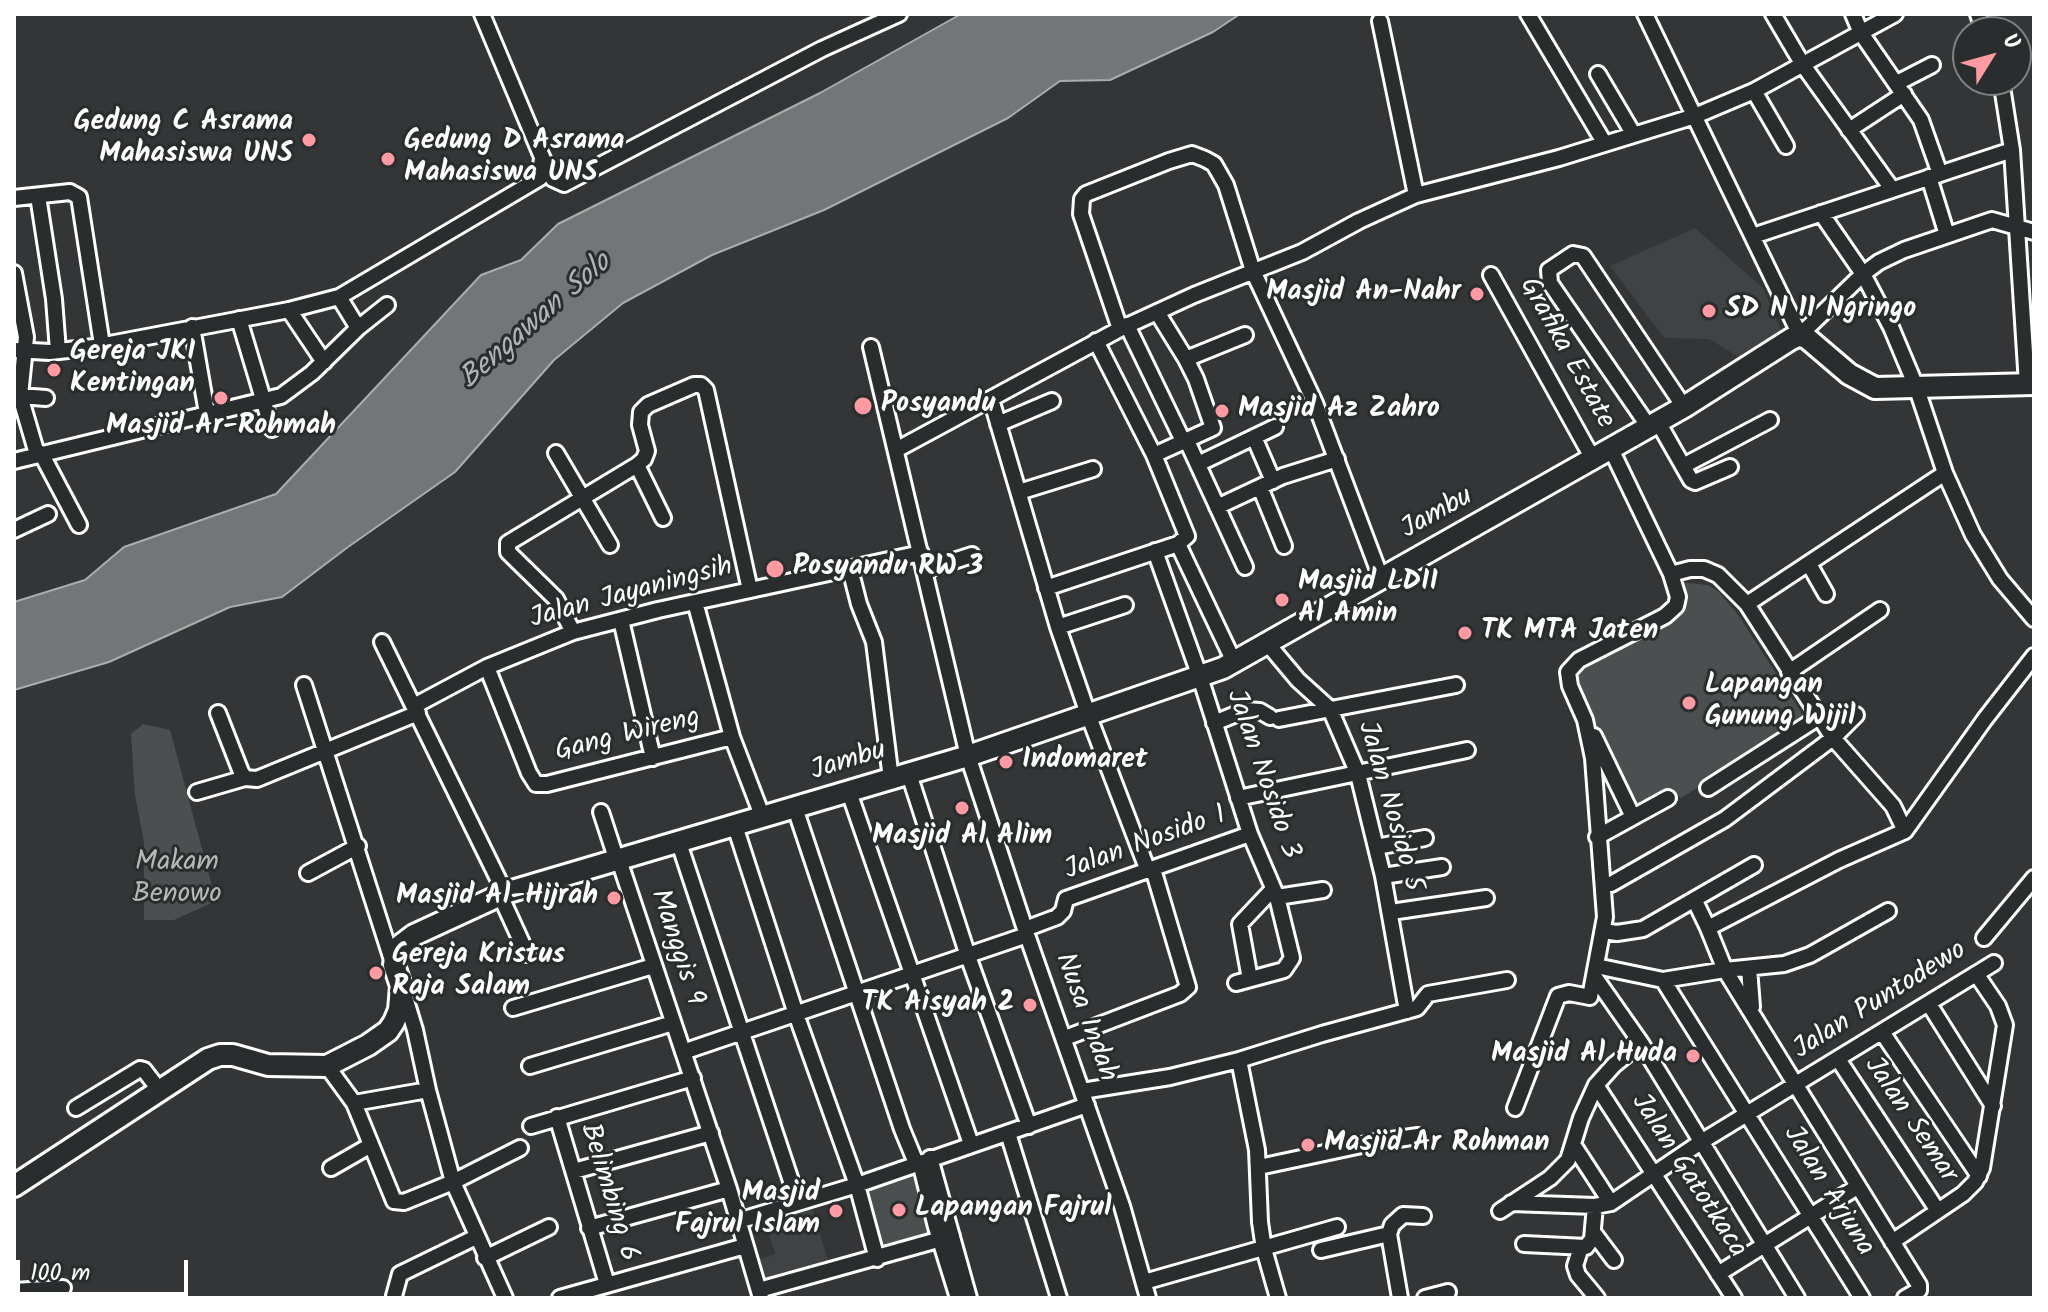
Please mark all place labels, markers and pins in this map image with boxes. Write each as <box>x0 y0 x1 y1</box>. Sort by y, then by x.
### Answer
place label: Gedung C Asrama Mahasiswa UNS <box>74 107 293 173</box>
place label: Gedung D Asrama Mahasiswa UNS <box>404 126 625 192</box>
marker: Gedung C Asrama Mahasiswa UNS <box>300 131 318 149</box>
marker: Gedung D Asrama Mahasiswa UNS <box>379 150 397 168</box>
place label: Masjid An-Nahr <box>1266 277 1461 311</box>
marker: Masjid An-Nahr <box>1468 285 1486 303</box>
place label: SD N 11 Ngringo <box>1725 294 1916 328</box>
marker: SD N 11 Ngringo <box>1700 302 1718 320</box>
place label: Gereja JKI Kentingan <box>70 337 196 403</box>
marker: Gereja JKI Kentingan <box>45 361 63 379</box>
marker: Masjid Ar-Rohmah <box>212 389 230 407</box>
place label: Posyandu <box>881 389 995 423</box>
place label: Masjid Az Zahro <box>1238 394 1440 428</box>
marker: Posyandu <box>852 395 874 417</box>
marker: Masjid Az Zahro <box>1213 402 1231 420</box>
place label: Masjid Ar-Rohmah <box>106 411 336 445</box>
place label: Posyandu RW 3 <box>793 552 983 586</box>
marker: Posyandu RW 3 <box>764 558 786 580</box>
place label: Masjid LDII Al Amin <box>1298 567 1438 633</box>
marker: Masjid LDII Al Amin <box>1273 591 1291 609</box>
place label: TK MTA Jaten <box>1481 616 1658 650</box>
marker: TK MTA Jaten <box>1456 624 1474 642</box>
place label: Lapangan Gunung Wijil <box>1705 670 1855 736</box>
marker: Lapangan Gunung Wijil <box>1680 694 1698 712</box>
place label: Indomaret <box>1022 745 1148 779</box>
marker: Indomaret <box>997 753 1015 771</box>
marker: Masjid Al Alim <box>953 799 971 817</box>
place label: Masjid Al Alim <box>872 821 1052 855</box>
place label: Masjid Al-Hijrah <box>396 881 598 915</box>
marker: Masjid Al-Hijrah <box>605 889 623 907</box>
place label: Gereja Kristus Raja Salam <box>392 940 565 1006</box>
marker: Gereja Kristus Raja Salam <box>367 964 385 982</box>
place label: TK Aisyah 2 <box>861 988 1014 1022</box>
marker: TK Aisyah 2 <box>1021 996 1039 1014</box>
place label: Masjid Al Huda <box>1491 1039 1677 1073</box>
marker: Masjid Al Huda <box>1684 1047 1702 1065</box>
place label: Masjid Ar Rohman <box>1324 1128 1550 1162</box>
marker: Masjid Ar Rohman <box>1299 1136 1317 1154</box>
place label: Masjid Fajrul Islam <box>675 1178 820 1244</box>
place label: Lapangan Fajrul <box>915 1193 1111 1227</box>
marker: Lapangan Fajrul <box>890 1201 908 1219</box>
marker: Masjid Fajrul Islam <box>827 1202 845 1220</box>

